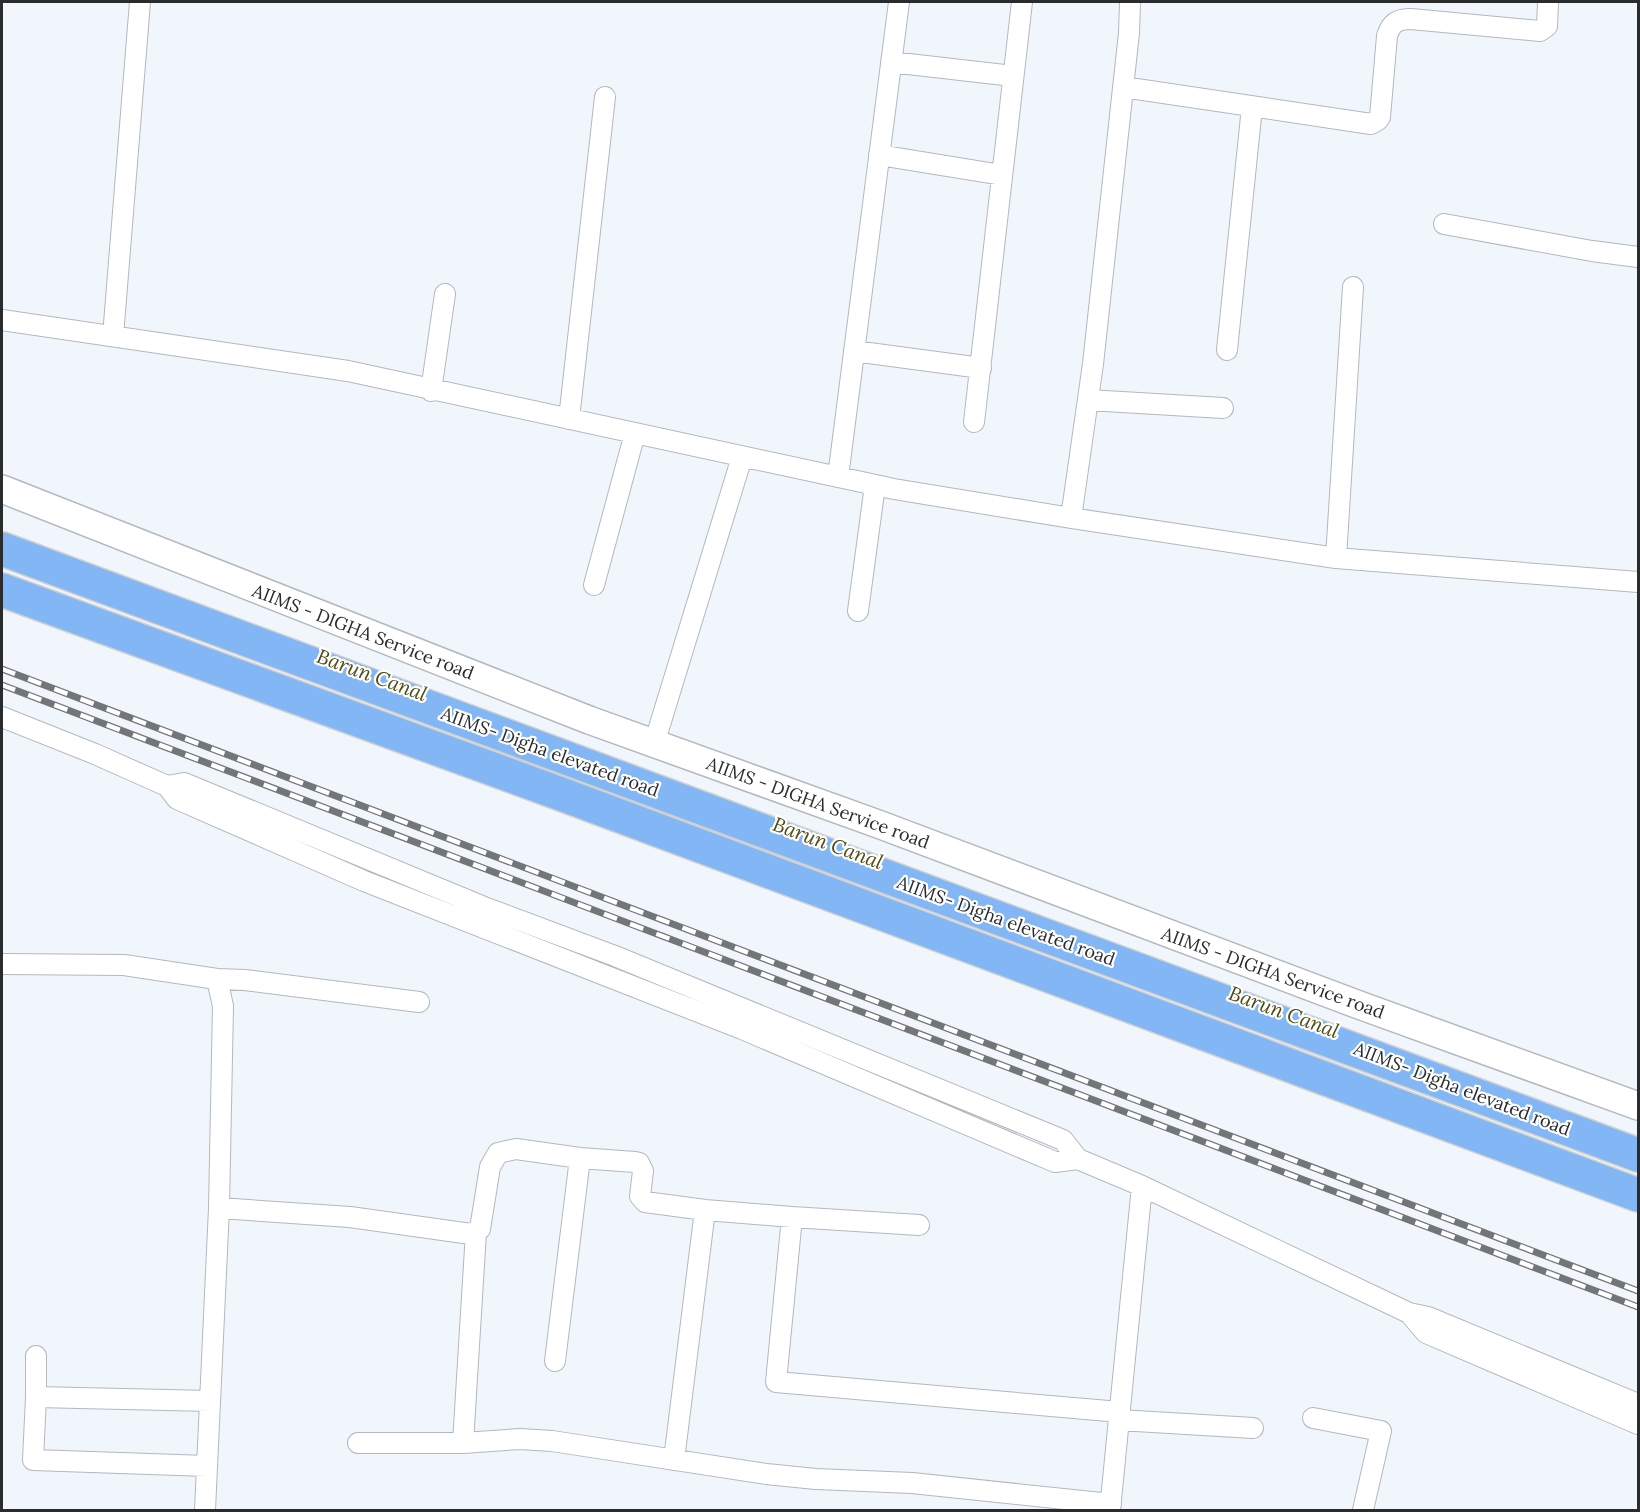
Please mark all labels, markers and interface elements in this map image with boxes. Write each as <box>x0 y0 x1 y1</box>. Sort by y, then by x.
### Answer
street label: AIIMS - DIGHA Service road <box>248 578 477 685</box>
water label: Barun Canal <box>314 643 431 706</box>
street label: AIIMS- Digha elevated road <box>437 701 662 802</box>
street label: AIIMS - DIGHA Service road <box>703 751 933 854</box>
water label: Barun Canal <box>770 811 887 874</box>
street label: AIIMS- Digha elevated road <box>893 870 1118 971</box>
street label: AIIMS - DIGHA Service road <box>1158 921 1388 1024</box>
water label: Barun Canal <box>1226 980 1343 1043</box>
street label: AIIMS- Digha elevated road <box>1350 1036 1574 1141</box>

